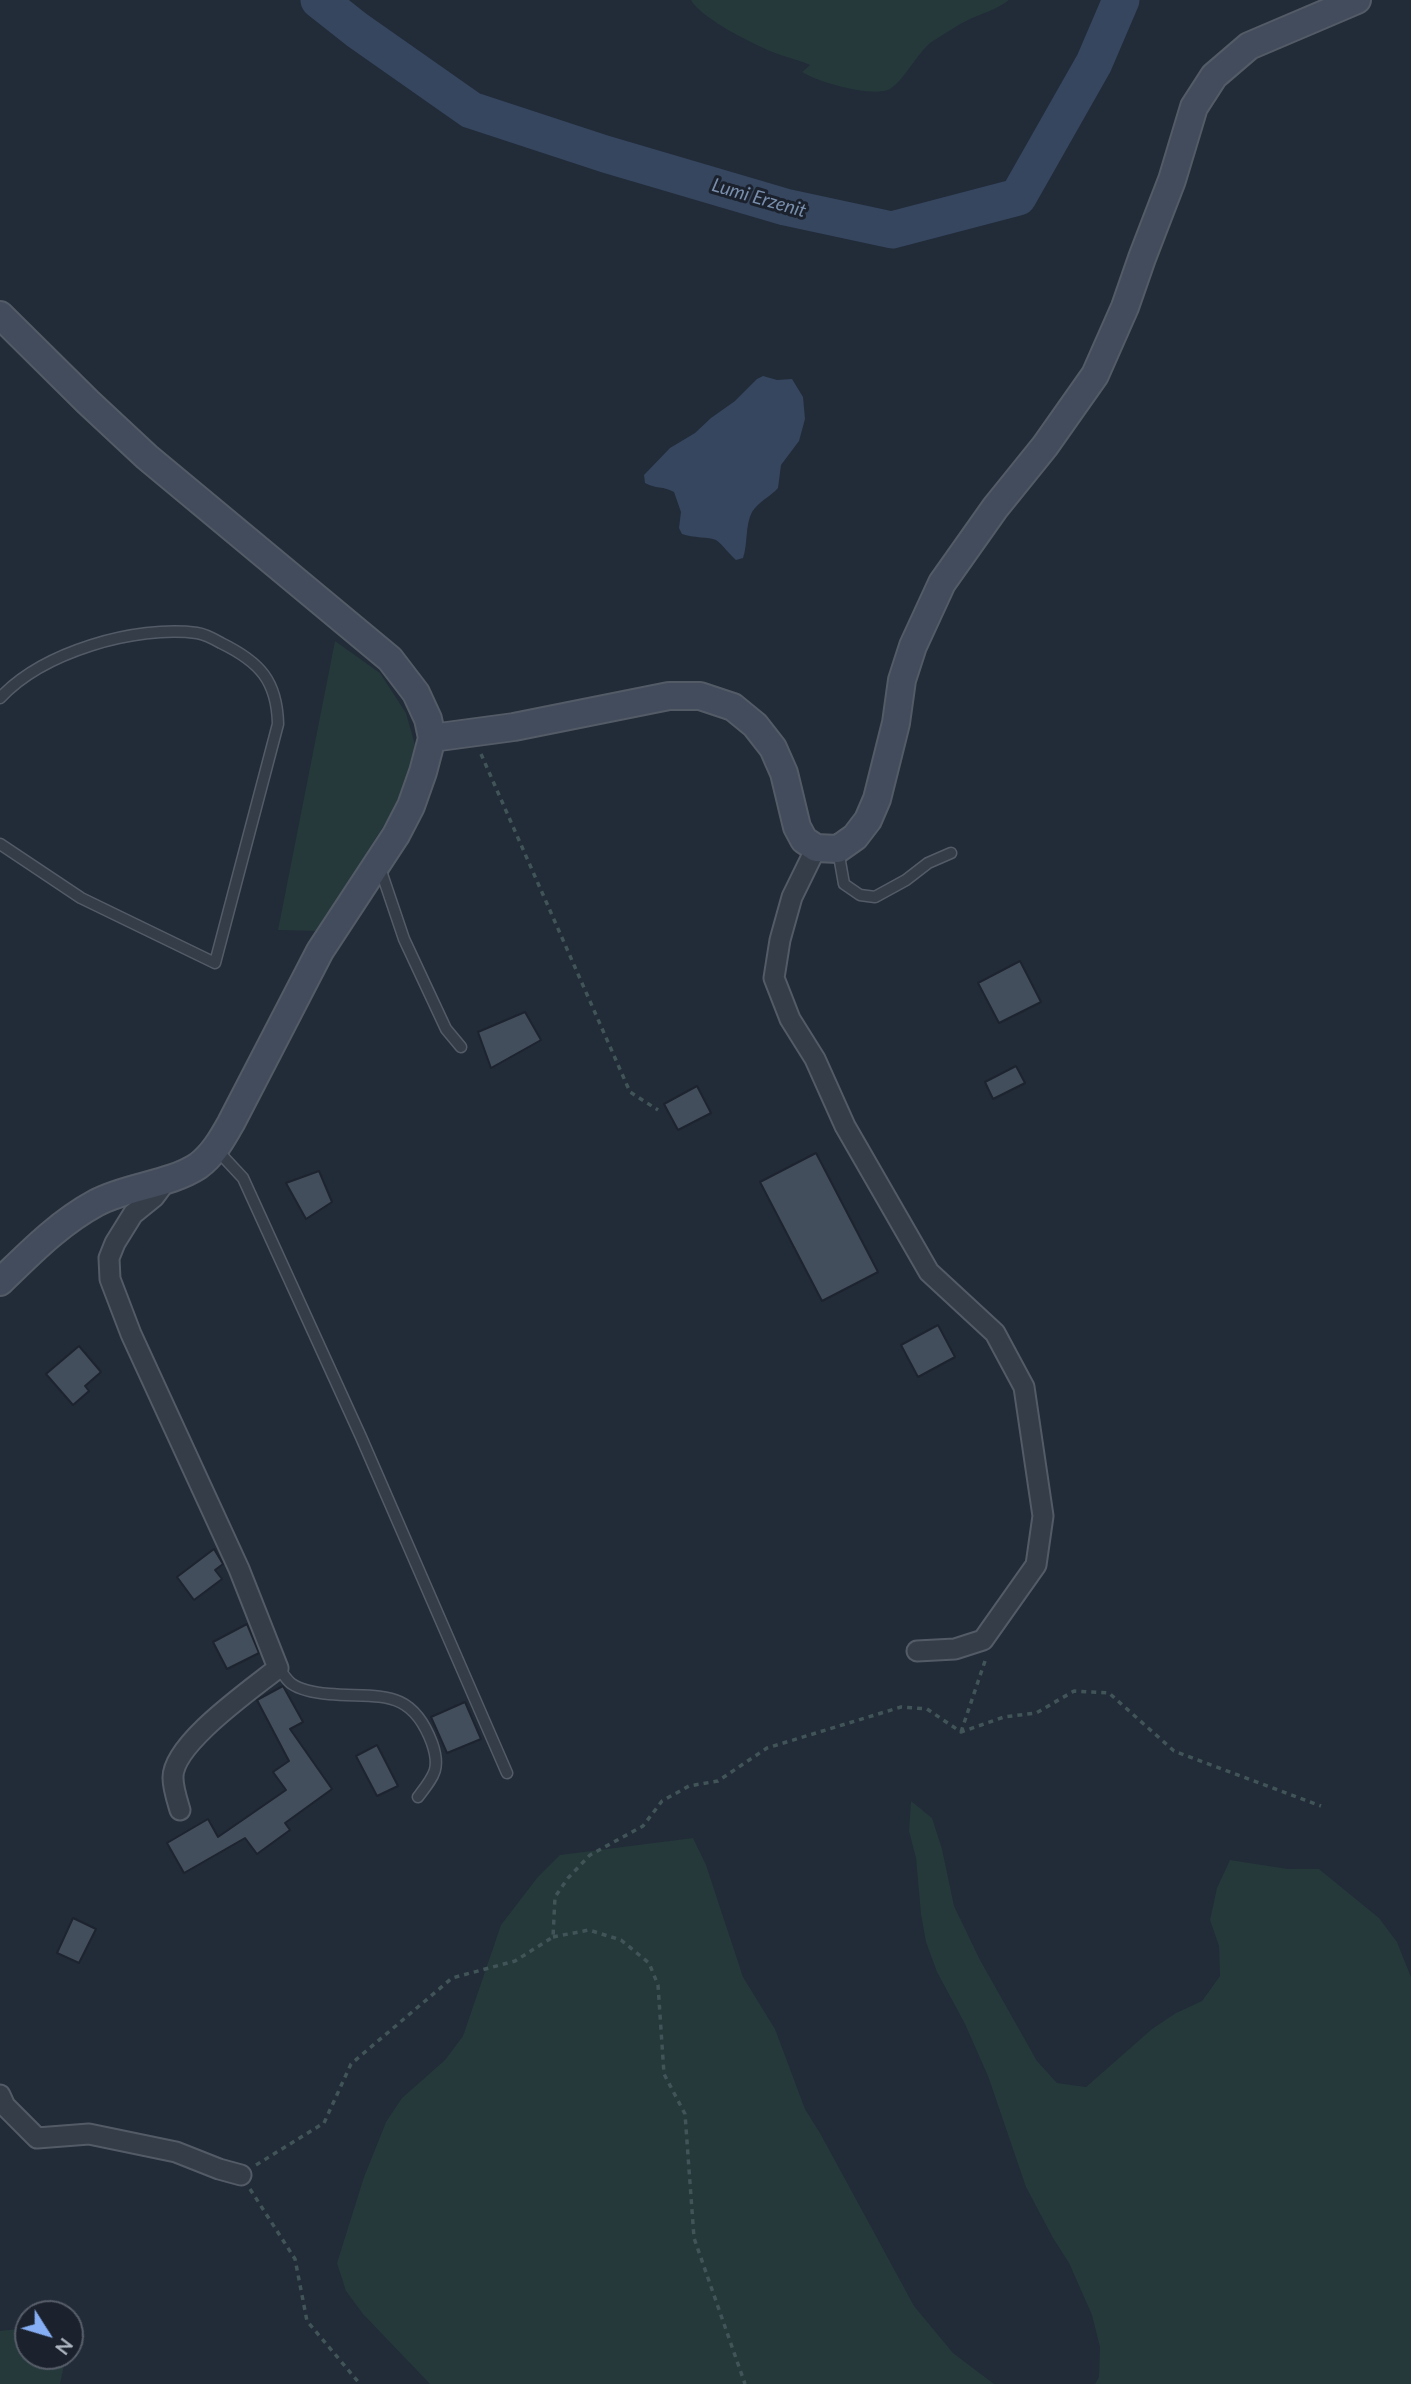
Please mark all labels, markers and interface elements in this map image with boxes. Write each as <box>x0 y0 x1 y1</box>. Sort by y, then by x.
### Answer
water label: Lumi Erzenit <box>709 174 809 222</box>
north arrow <box>14 2300 84 2370</box>
text: N <box>51 2334 78 2359</box>

